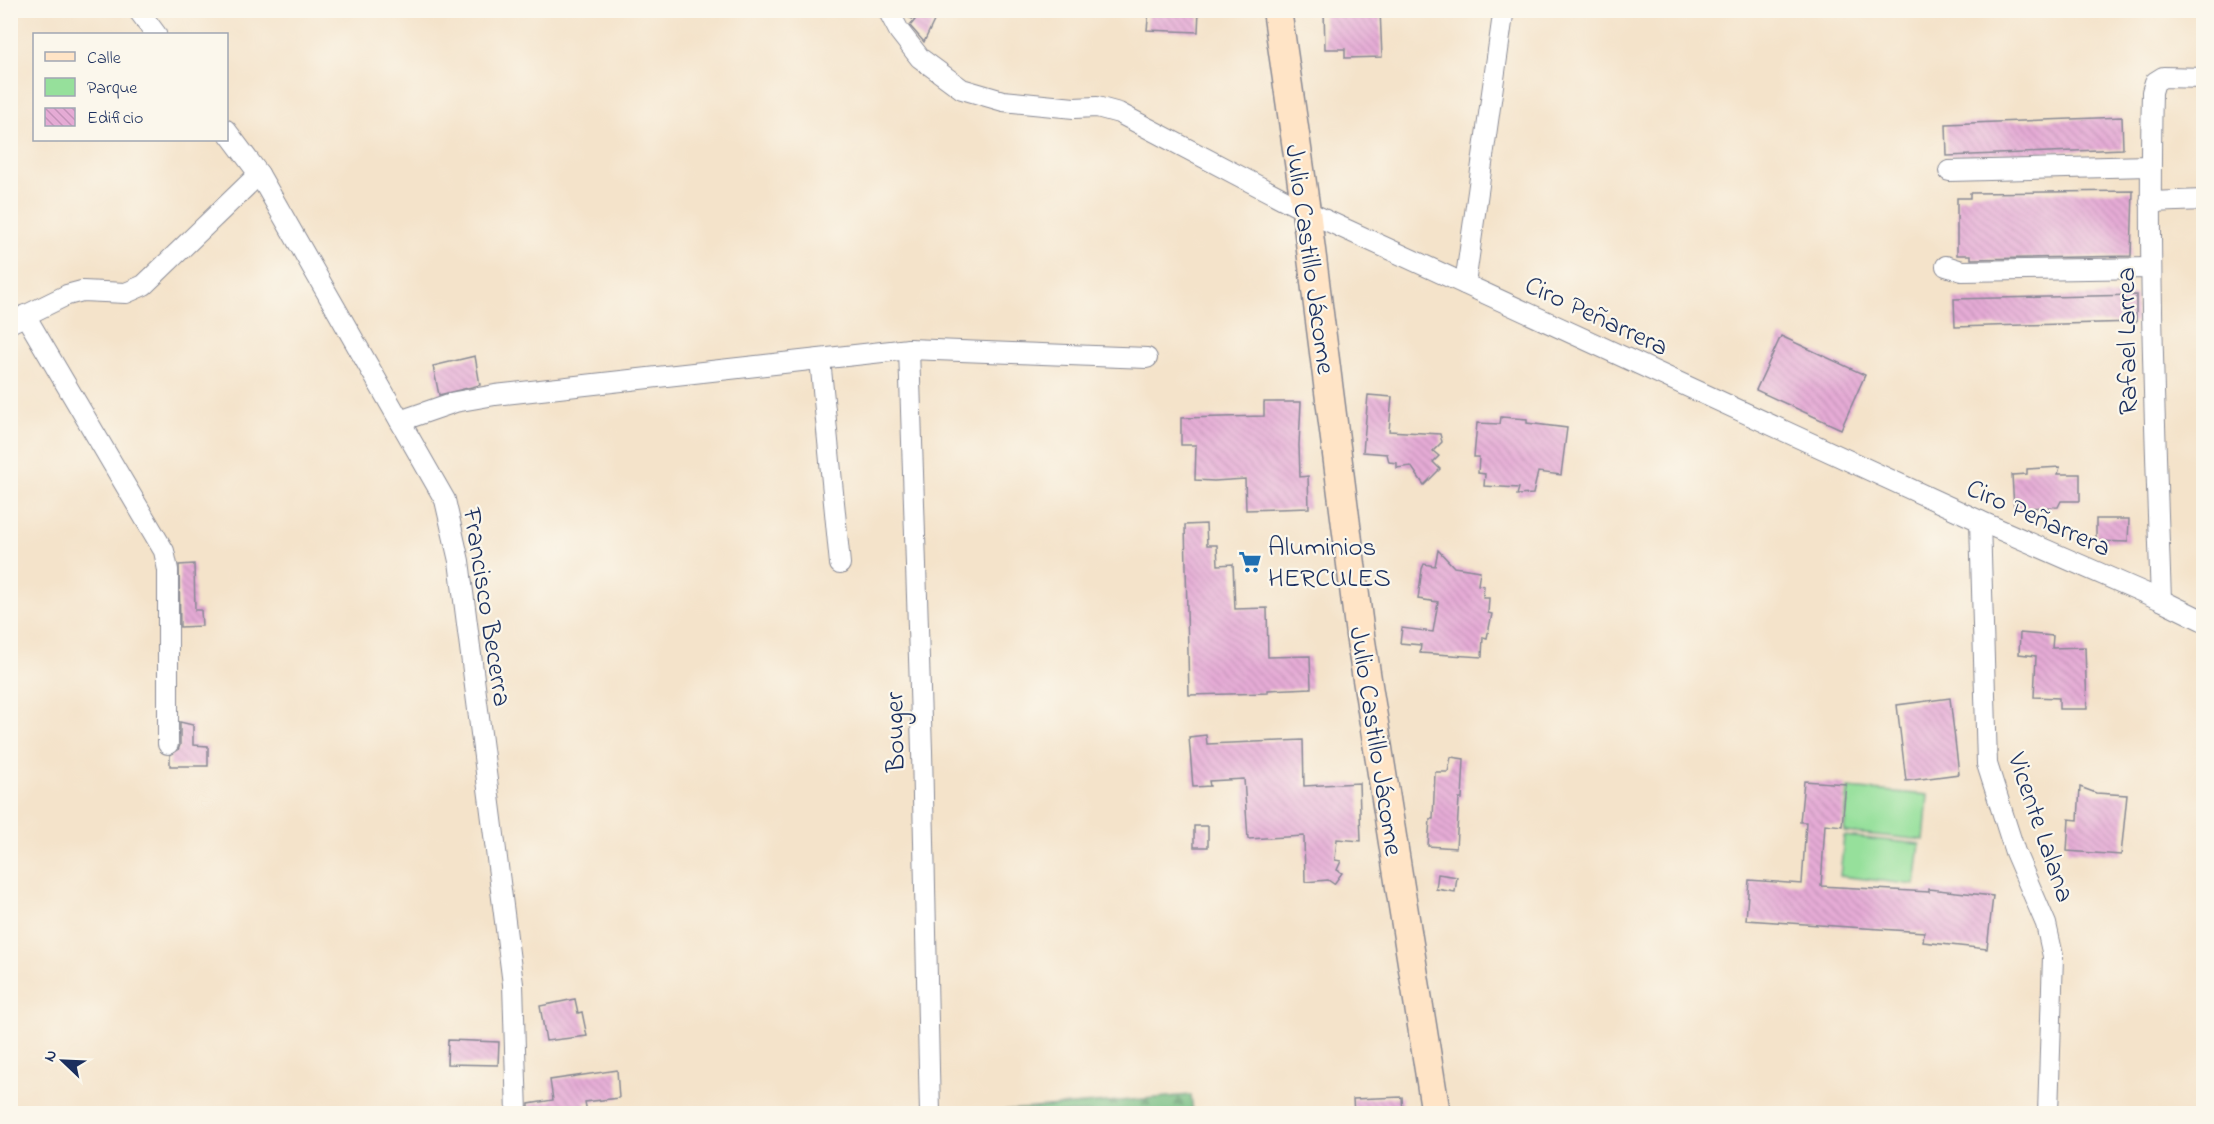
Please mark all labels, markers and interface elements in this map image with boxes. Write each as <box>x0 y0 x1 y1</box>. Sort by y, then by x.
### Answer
legend <box>33 33 228 141</box>
text: Calle <box>87 46 122 72</box>
text: Parque <box>87 76 138 102</box>
text: Edificio <box>87 106 143 132</box>
street label: Julio Castillo Jácome <box>1273 142 1344 378</box>
street label: Ciro Peñarrera <box>1518 267 1674 368</box>
street label: Rafael Larrea <box>2108 267 2149 415</box>
street label: Ciro Peñarrera <box>1959 470 2117 569</box>
street label: Francisco Becerra <box>450 504 520 710</box>
place label: Aluminios HERCULES <box>1268 529 1391 599</box>
supermarket icon: Aluminios HERCULES <box>1237 549 1263 575</box>
street label: Julio Castillo Jácome <box>1337 624 1412 860</box>
street label: Bouger <box>876 691 917 773</box>
street label: Vicente Lalana <box>1996 747 2083 908</box>
north arrow <box>33 1031 93 1091</box>
text: N <box>38 1046 64 1066</box>

